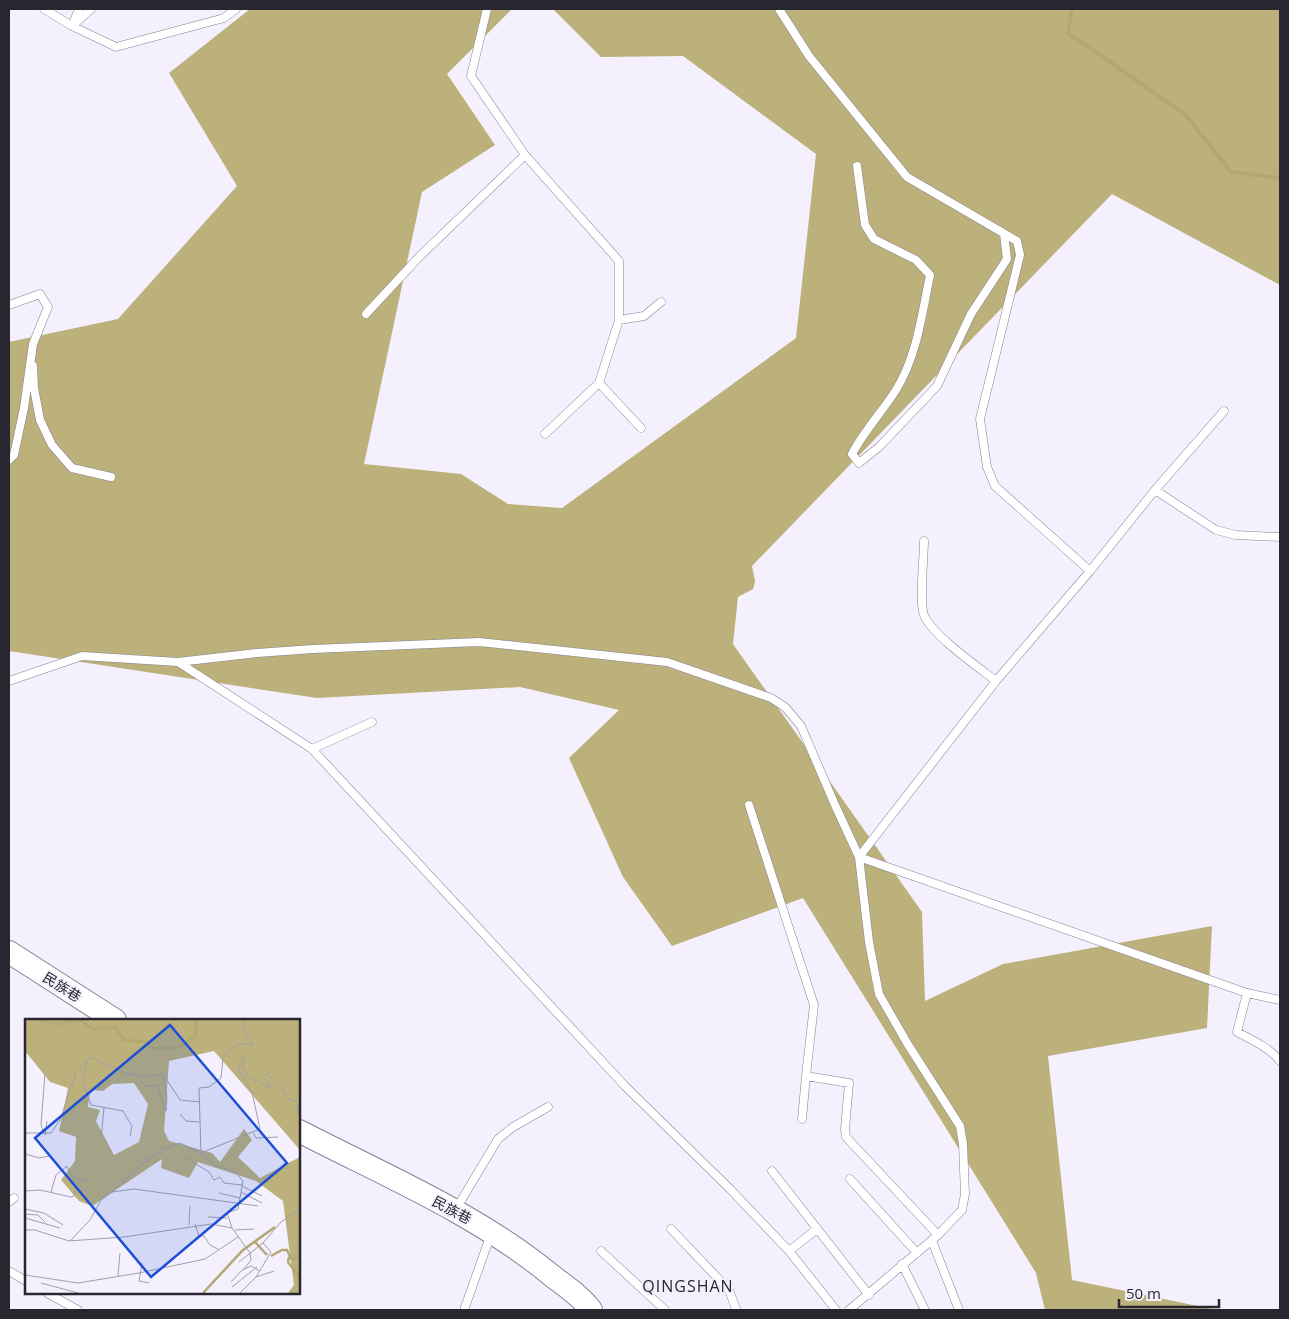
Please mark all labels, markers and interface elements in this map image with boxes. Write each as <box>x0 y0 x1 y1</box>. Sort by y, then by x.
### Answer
street label: 民族巷 <box>39 967 85 1006</box>
inset map <box>25 1019 300 1294</box>
street label: 民族巷 <box>429 1191 475 1228</box>
district label: QINGSHAN <box>642 1275 734 1297</box>
scale bar <box>1119 1276 1219 1308</box>
text: 50 m <box>1126 1283 1161 1303</box>

